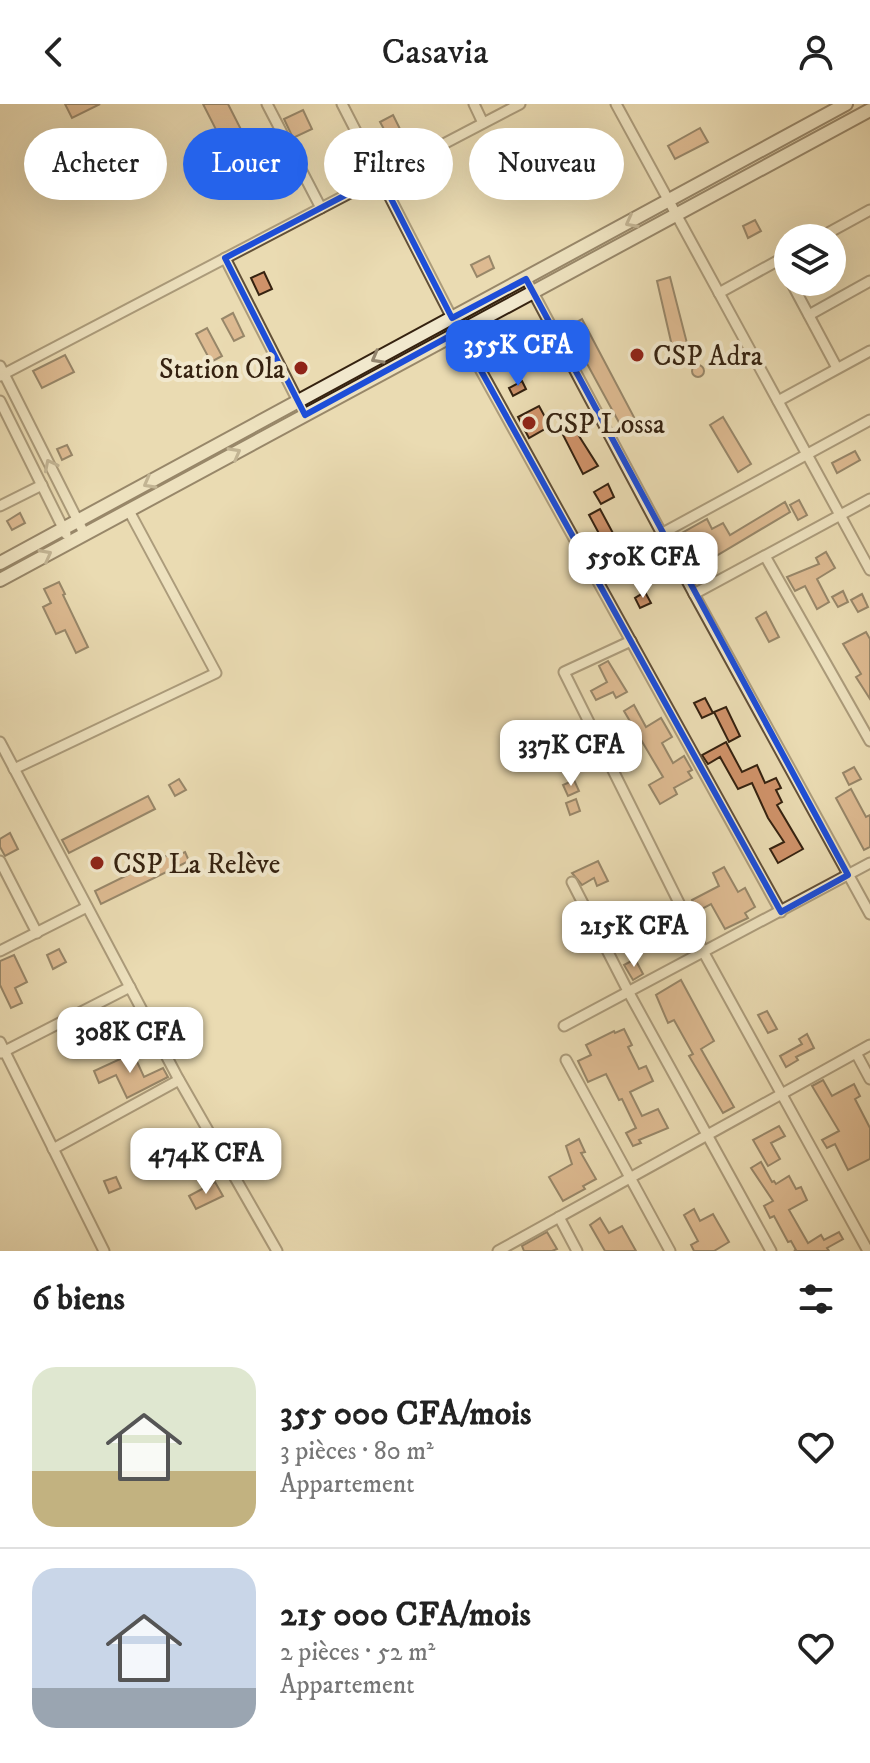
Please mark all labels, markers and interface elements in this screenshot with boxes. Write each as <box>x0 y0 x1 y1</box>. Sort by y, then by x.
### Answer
icon: back <box>32 30 76 74</box>
text: Casavia <box>382 30 488 75</box>
icon: person <box>794 30 838 74</box>
chip: Acheter <box>24 128 167 200</box>
chip: Louer <box>183 128 308 200</box>
chip: Filtres <box>324 128 453 200</box>
chip: Nouveau <box>469 128 624 200</box>
one-way arrow <box>624 213 639 228</box>
map controls <box>774 224 846 296</box>
button: layers <box>774 224 846 296</box>
pin: 355K CFA <box>435 320 601 388</box>
text: 355K CFA <box>464 329 572 362</box>
place label: CSP Adra <box>653 339 763 374</box>
marker: CSP Adra <box>628 346 646 364</box>
one-way arrow <box>371 349 385 364</box>
place label: Station Ola <box>159 352 285 387</box>
marker: Station Ola <box>292 359 310 377</box>
place label: CSP Lossa <box>545 407 665 442</box>
marker: CSP Lossa <box>520 414 538 432</box>
one-way arrow <box>227 448 241 463</box>
one-way arrow <box>44 459 59 474</box>
one-way arrow <box>143 473 157 489</box>
pin: 550K CFA <box>560 532 726 600</box>
text: 550K CFA <box>587 541 699 574</box>
one-way arrow <box>38 550 53 565</box>
pin: 337K CFA <box>488 720 654 788</box>
text: 337K CFA <box>518 729 624 762</box>
place label: CSP La Relève <box>113 847 280 882</box>
marker: CSP La Relève <box>88 854 106 872</box>
pin: 215K CFA <box>551 901 717 969</box>
text: 215K CFA <box>580 910 688 943</box>
pin: 308K CFA <box>47 1007 213 1075</box>
text: 308K CFA <box>75 1016 185 1049</box>
pin: 474K CFA <box>123 1128 289 1196</box>
text: 474K CFA <box>148 1137 264 1170</box>
icon: filters <box>794 1277 838 1321</box>
text: 6 biens <box>32 1278 125 1320</box>
text: 355 000 CFA/mois <box>280 1393 531 1435</box>
icon: home <box>96 1399 192 1495</box>
icon: heart <box>794 1425 838 1469</box>
text: 3 pièces · 80 m² <box>280 1435 434 1468</box>
text: Appartement <box>280 1468 414 1501</box>
text: 215 000 CFA/mois <box>280 1594 531 1636</box>
icon: home <box>96 1600 192 1696</box>
icon: heart <box>794 1626 838 1670</box>
text: 2 pièces · 52 m² <box>280 1636 435 1669</box>
text: Appartement <box>280 1669 414 1702</box>

